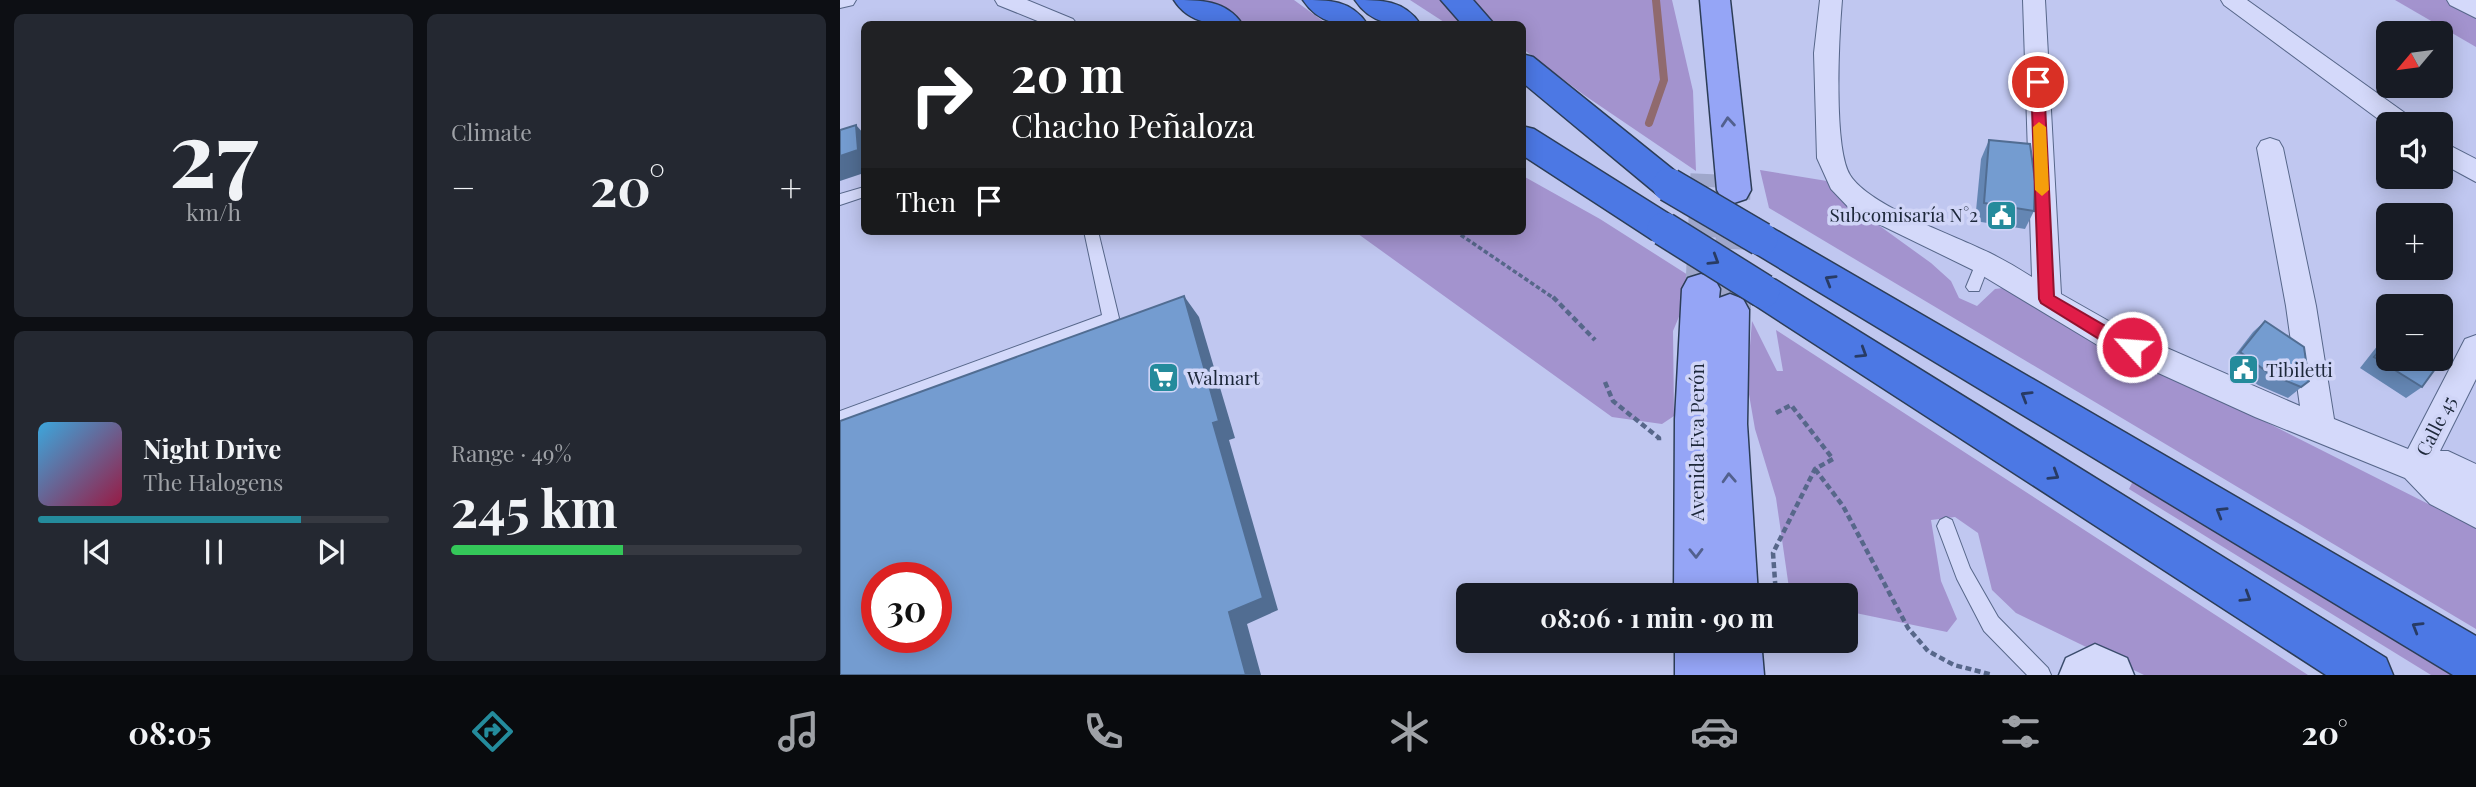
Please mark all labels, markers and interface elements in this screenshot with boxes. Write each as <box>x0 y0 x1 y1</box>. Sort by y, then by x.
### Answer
north arrow <box>2376 21 2454 98</box>
map controls <box>2376 21 2453 371</box>
text: 20 m <box>1011 40 1124 105</box>
icon: right <box>896 49 987 140</box>
pin <box>2008 52 2068 112</box>
icon: arrive <box>2019 63 2057 101</box>
text: 27 <box>169 90 258 211</box>
text: Chacho Peñaloza <box>1011 103 1255 146</box>
button: sound <box>2376 112 2453 189</box>
text: Climate <box>451 116 532 147</box>
one-way arrow <box>1721 116 1736 128</box>
text: 20° <box>590 151 665 220</box>
text: − <box>451 161 476 212</box>
text: + <box>780 161 802 212</box>
icon: arrive <box>970 182 1008 220</box>
text: Then <box>896 184 956 219</box>
text: km/h <box>186 196 241 227</box>
public building icon: Subcomisaría N°2 <box>1984 198 2018 232</box>
place label: Subcomisaría N°2 <box>1830 201 1978 227</box>
button: + <box>2376 203 2453 280</box>
one-way arrow <box>1706 251 1719 264</box>
one-way arrow <box>1824 275 1837 288</box>
button: − <box>2376 294 2453 371</box>
position arrow <box>2095 310 2169 384</box>
one-way arrow <box>1854 345 1867 358</box>
public building icon: Tibiletti <box>2226 353 2260 387</box>
place label: Tibiletti <box>2266 356 2333 382</box>
supermarket icon: Walmart <box>1147 361 1181 395</box>
street label: Avenida Eva Perón <box>1683 363 1709 522</box>
place label: Walmart <box>1186 364 1260 390</box>
one-way arrow <box>2020 391 2033 404</box>
street label: Calle 45 <box>2409 391 2461 460</box>
text: Night Drive <box>143 431 281 466</box>
text: Range · 49% <box>451 437 572 468</box>
text: The Halogens <box>143 466 283 497</box>
one-way arrow <box>2047 467 2060 480</box>
text: 245 km <box>451 472 618 541</box>
one-way arrow <box>1721 472 1736 483</box>
one-way arrow <box>2216 507 2229 520</box>
icon: previous <box>78 533 116 571</box>
icon: pause <box>195 533 233 571</box>
icon: next <box>312 533 350 571</box>
one-way arrow <box>1688 548 1704 559</box>
speed limit sign: 30 <box>861 562 952 653</box>
one-way arrow <box>2239 589 2252 602</box>
text: 08:06 · 1 min · 90 m <box>1540 600 1774 635</box>
one-way arrow <box>2412 623 2425 636</box>
icon: directions <box>468 707 517 756</box>
icon: music <box>774 707 823 756</box>
icon: phone <box>1079 707 1128 756</box>
icon: climate <box>1385 707 1434 756</box>
icon: car <box>1690 707 1739 756</box>
icon: filters <box>1996 707 2045 756</box>
text: 08:05 <box>128 710 211 753</box>
text: 20° <box>2302 710 2348 753</box>

